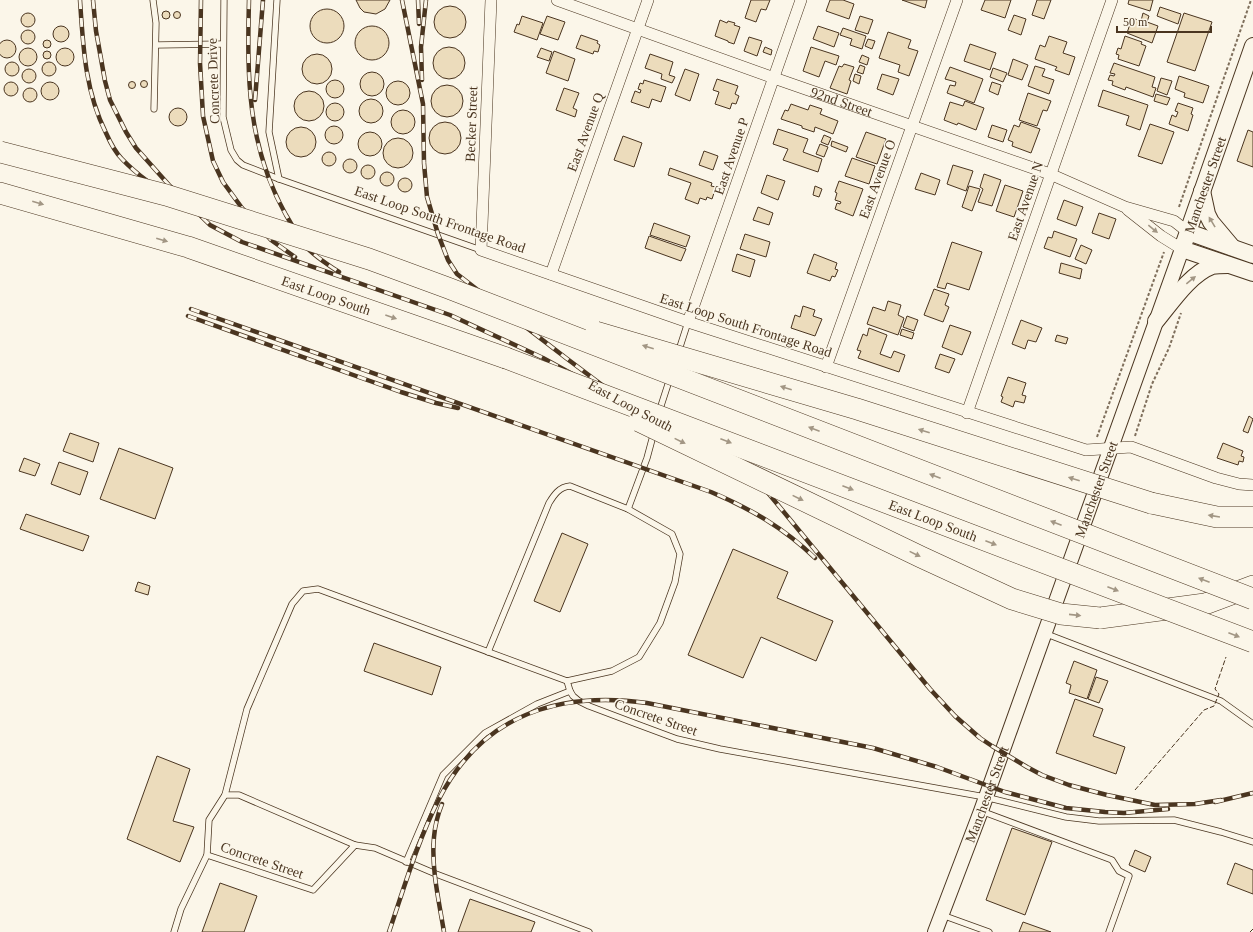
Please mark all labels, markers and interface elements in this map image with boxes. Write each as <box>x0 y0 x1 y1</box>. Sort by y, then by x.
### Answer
scale bar <box>1117 8 1211 34</box>
text: 50 m <box>1123 15 1148 29</box>
street label: Concrete Drive <box>205 38 222 124</box>
street label: 92nd Street <box>809 84 874 120</box>
street label: Becker Street <box>463 86 480 162</box>
street label: East Avenue Q <box>564 91 607 174</box>
street label: East Avenue P <box>711 115 752 197</box>
street label: Manchester Street <box>1182 135 1229 236</box>
street label: East Avenue O <box>856 138 899 221</box>
street label: East Avenue N <box>1005 160 1046 243</box>
street label: East Loop South Frontage Road <box>352 183 527 256</box>
one-way arrow <box>32 200 44 206</box>
one-way arrow <box>1209 216 1216 228</box>
one-way arrow <box>1147 225 1158 234</box>
one-way arrow <box>157 237 169 243</box>
street label: East Loop South <box>280 273 373 318</box>
one-way arrow <box>1185 276 1196 285</box>
street label: East Loop South Frontage Road <box>658 291 834 360</box>
one-way arrow <box>386 315 398 321</box>
one-way arrow <box>642 344 654 350</box>
street label: East Loop South <box>586 377 675 435</box>
one-way arrow <box>780 385 792 391</box>
one-way arrow <box>807 426 819 432</box>
one-way arrow <box>917 428 929 434</box>
one-way arrow <box>675 438 686 444</box>
one-way arrow <box>721 439 733 445</box>
street label: Manchester Street <box>1072 439 1121 540</box>
one-way arrow <box>928 473 940 479</box>
one-way arrow <box>1068 475 1080 481</box>
one-way arrow <box>842 485 854 491</box>
one-way arrow <box>792 495 803 501</box>
street label: East Loop South <box>887 497 979 544</box>
one-way arrow <box>1208 513 1220 519</box>
one-way arrow <box>1050 520 1062 526</box>
one-way arrow <box>986 540 998 546</box>
one-way arrow <box>909 551 920 557</box>
one-way arrow <box>1198 577 1209 583</box>
one-way arrow <box>1107 586 1119 592</box>
one-way arrow <box>1069 612 1081 619</box>
one-way arrow <box>1229 633 1241 639</box>
street label: Concrete Street <box>612 696 699 739</box>
street label: Manchester Street <box>963 744 1012 845</box>
street label: Concrete Street <box>218 839 305 882</box>

